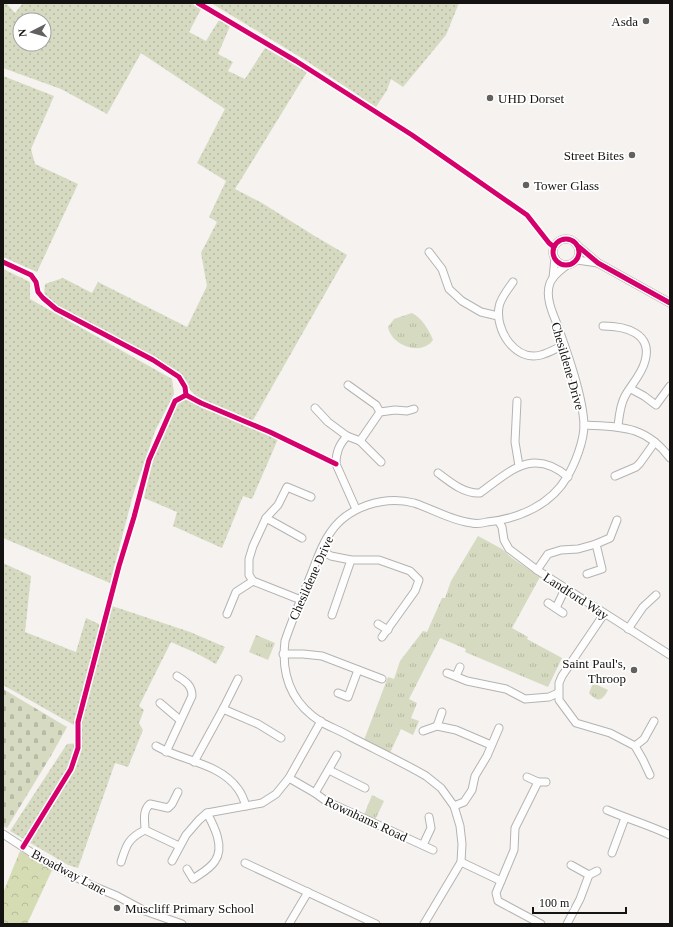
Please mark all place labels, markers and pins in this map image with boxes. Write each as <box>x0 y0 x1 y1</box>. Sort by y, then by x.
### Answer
place label: Asda <box>611 14 638 29</box>
marker: Asda <box>641 16 651 26</box>
place label: UHD Dorset <box>498 91 564 106</box>
marker: UHD Dorset <box>485 93 495 103</box>
place label: Street Bites <box>564 148 624 163</box>
marker: Street Bites <box>627 150 637 160</box>
place label: Tower Glass <box>534 178 599 193</box>
marker: Tower Glass <box>521 180 531 190</box>
place label: Saint Paul's, Throop <box>562 656 626 686</box>
marker: Saint Paul's, Throop <box>629 665 639 675</box>
place label: Muscliff Primary School <box>125 901 254 916</box>
marker: Muscliff Primary School <box>112 903 122 913</box>

